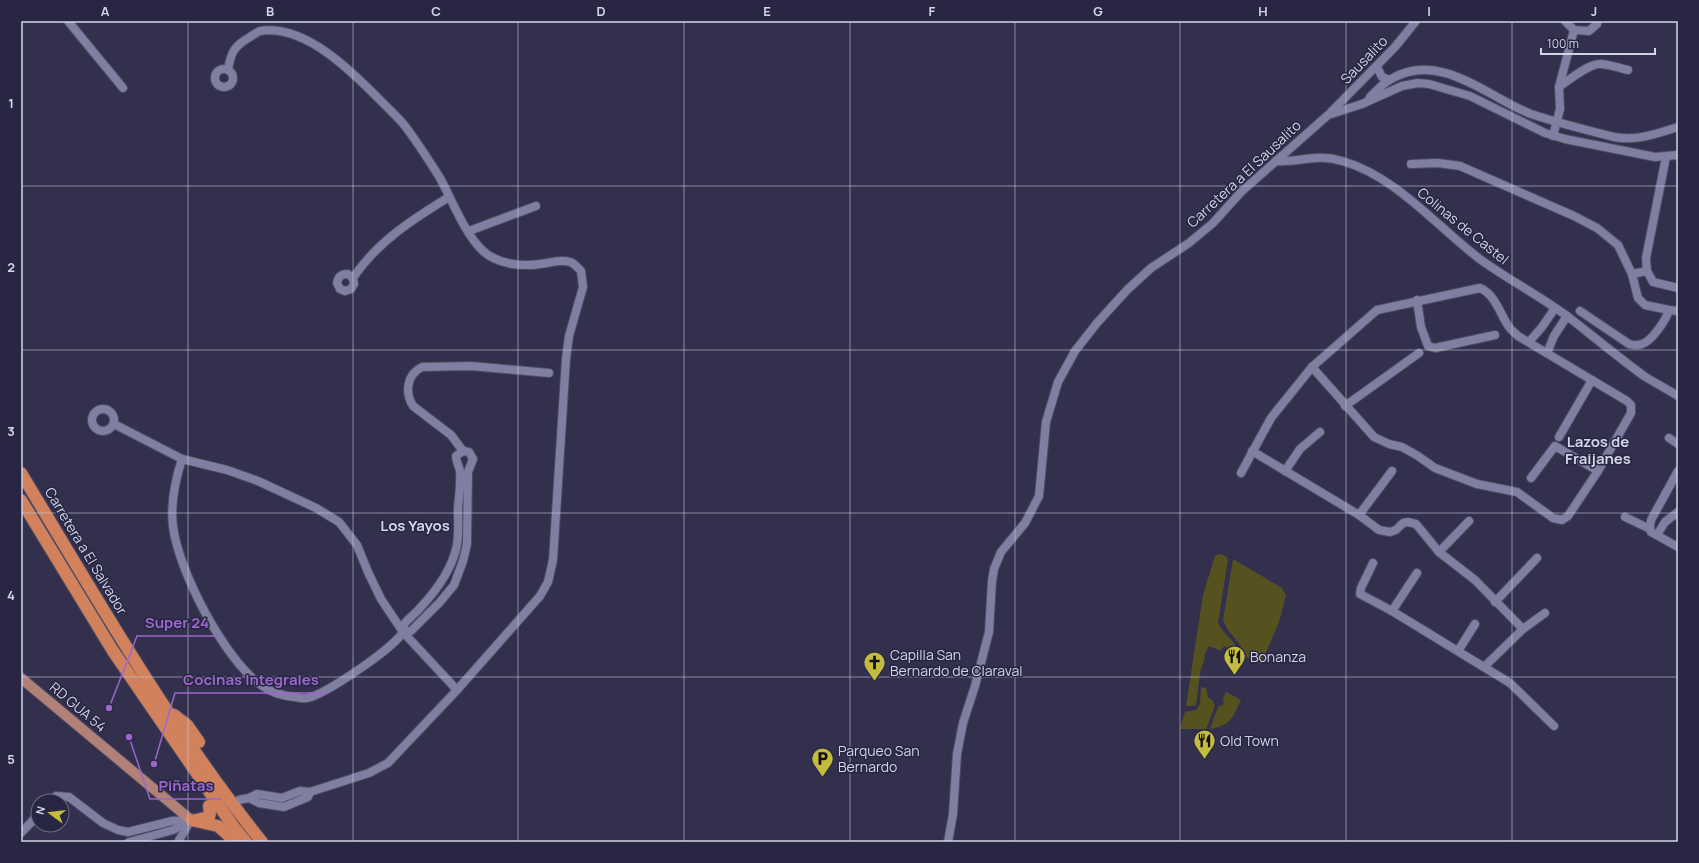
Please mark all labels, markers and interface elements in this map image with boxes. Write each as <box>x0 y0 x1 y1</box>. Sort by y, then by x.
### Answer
text: A <box>101 2 110 20</box>
text: B <box>266 2 274 20</box>
text: C <box>431 2 441 20</box>
text: D <box>596 2 606 20</box>
text: E <box>763 2 771 20</box>
text: F <box>929 2 936 20</box>
text: G <box>1093 2 1103 20</box>
text: H <box>1258 2 1268 20</box>
text: I <box>1427 2 1431 20</box>
text: J <box>1591 2 1597 20</box>
scale bar <box>1541 30 1655 56</box>
street label: Sausalito <box>1336 31 1391 88</box>
text: 100 m <box>1547 35 1579 52</box>
text: 1 <box>8 94 14 112</box>
street label: Carretera a El Sausalito <box>1183 116 1305 232</box>
street label: Colinas de Castel <box>1414 183 1513 268</box>
text: 2 <box>7 258 15 276</box>
text: 3 <box>7 422 15 440</box>
district label: Lazos de Fraijanes <box>1565 431 1631 469</box>
street label: Carretera a El Salvador <box>41 484 132 618</box>
district label: Los Yayos <box>380 515 450 536</box>
text: 4 <box>7 586 15 604</box>
callout: Super 24 <box>137 609 217 636</box>
text: Super 24 <box>145 612 209 633</box>
restaurant icon: Bonanza <box>1221 644 1247 677</box>
place label: Capilla San Bernardo de Claraval <box>890 645 1023 680</box>
place label: Bonanza <box>1250 647 1306 666</box>
church icon: Capilla San Bernardo de Claraval <box>862 650 888 683</box>
callout: Cocinas Integrales <box>175 666 327 693</box>
text: Cocinas Integrales <box>183 669 319 690</box>
street label: RD GUA 54 <box>46 677 111 736</box>
restaurant icon: Old Town <box>1192 728 1218 761</box>
place label: Old Town <box>1220 731 1279 750</box>
place label: Parqueo San Bernardo <box>838 741 920 776</box>
parking icon: Parqueo San Bernardo <box>810 746 836 779</box>
text: 5 <box>7 750 15 768</box>
callout: Piñatas <box>150 772 221 799</box>
text: Piñatas <box>158 775 214 796</box>
north arrow <box>30 793 70 833</box>
text: N <box>32 804 48 816</box>

